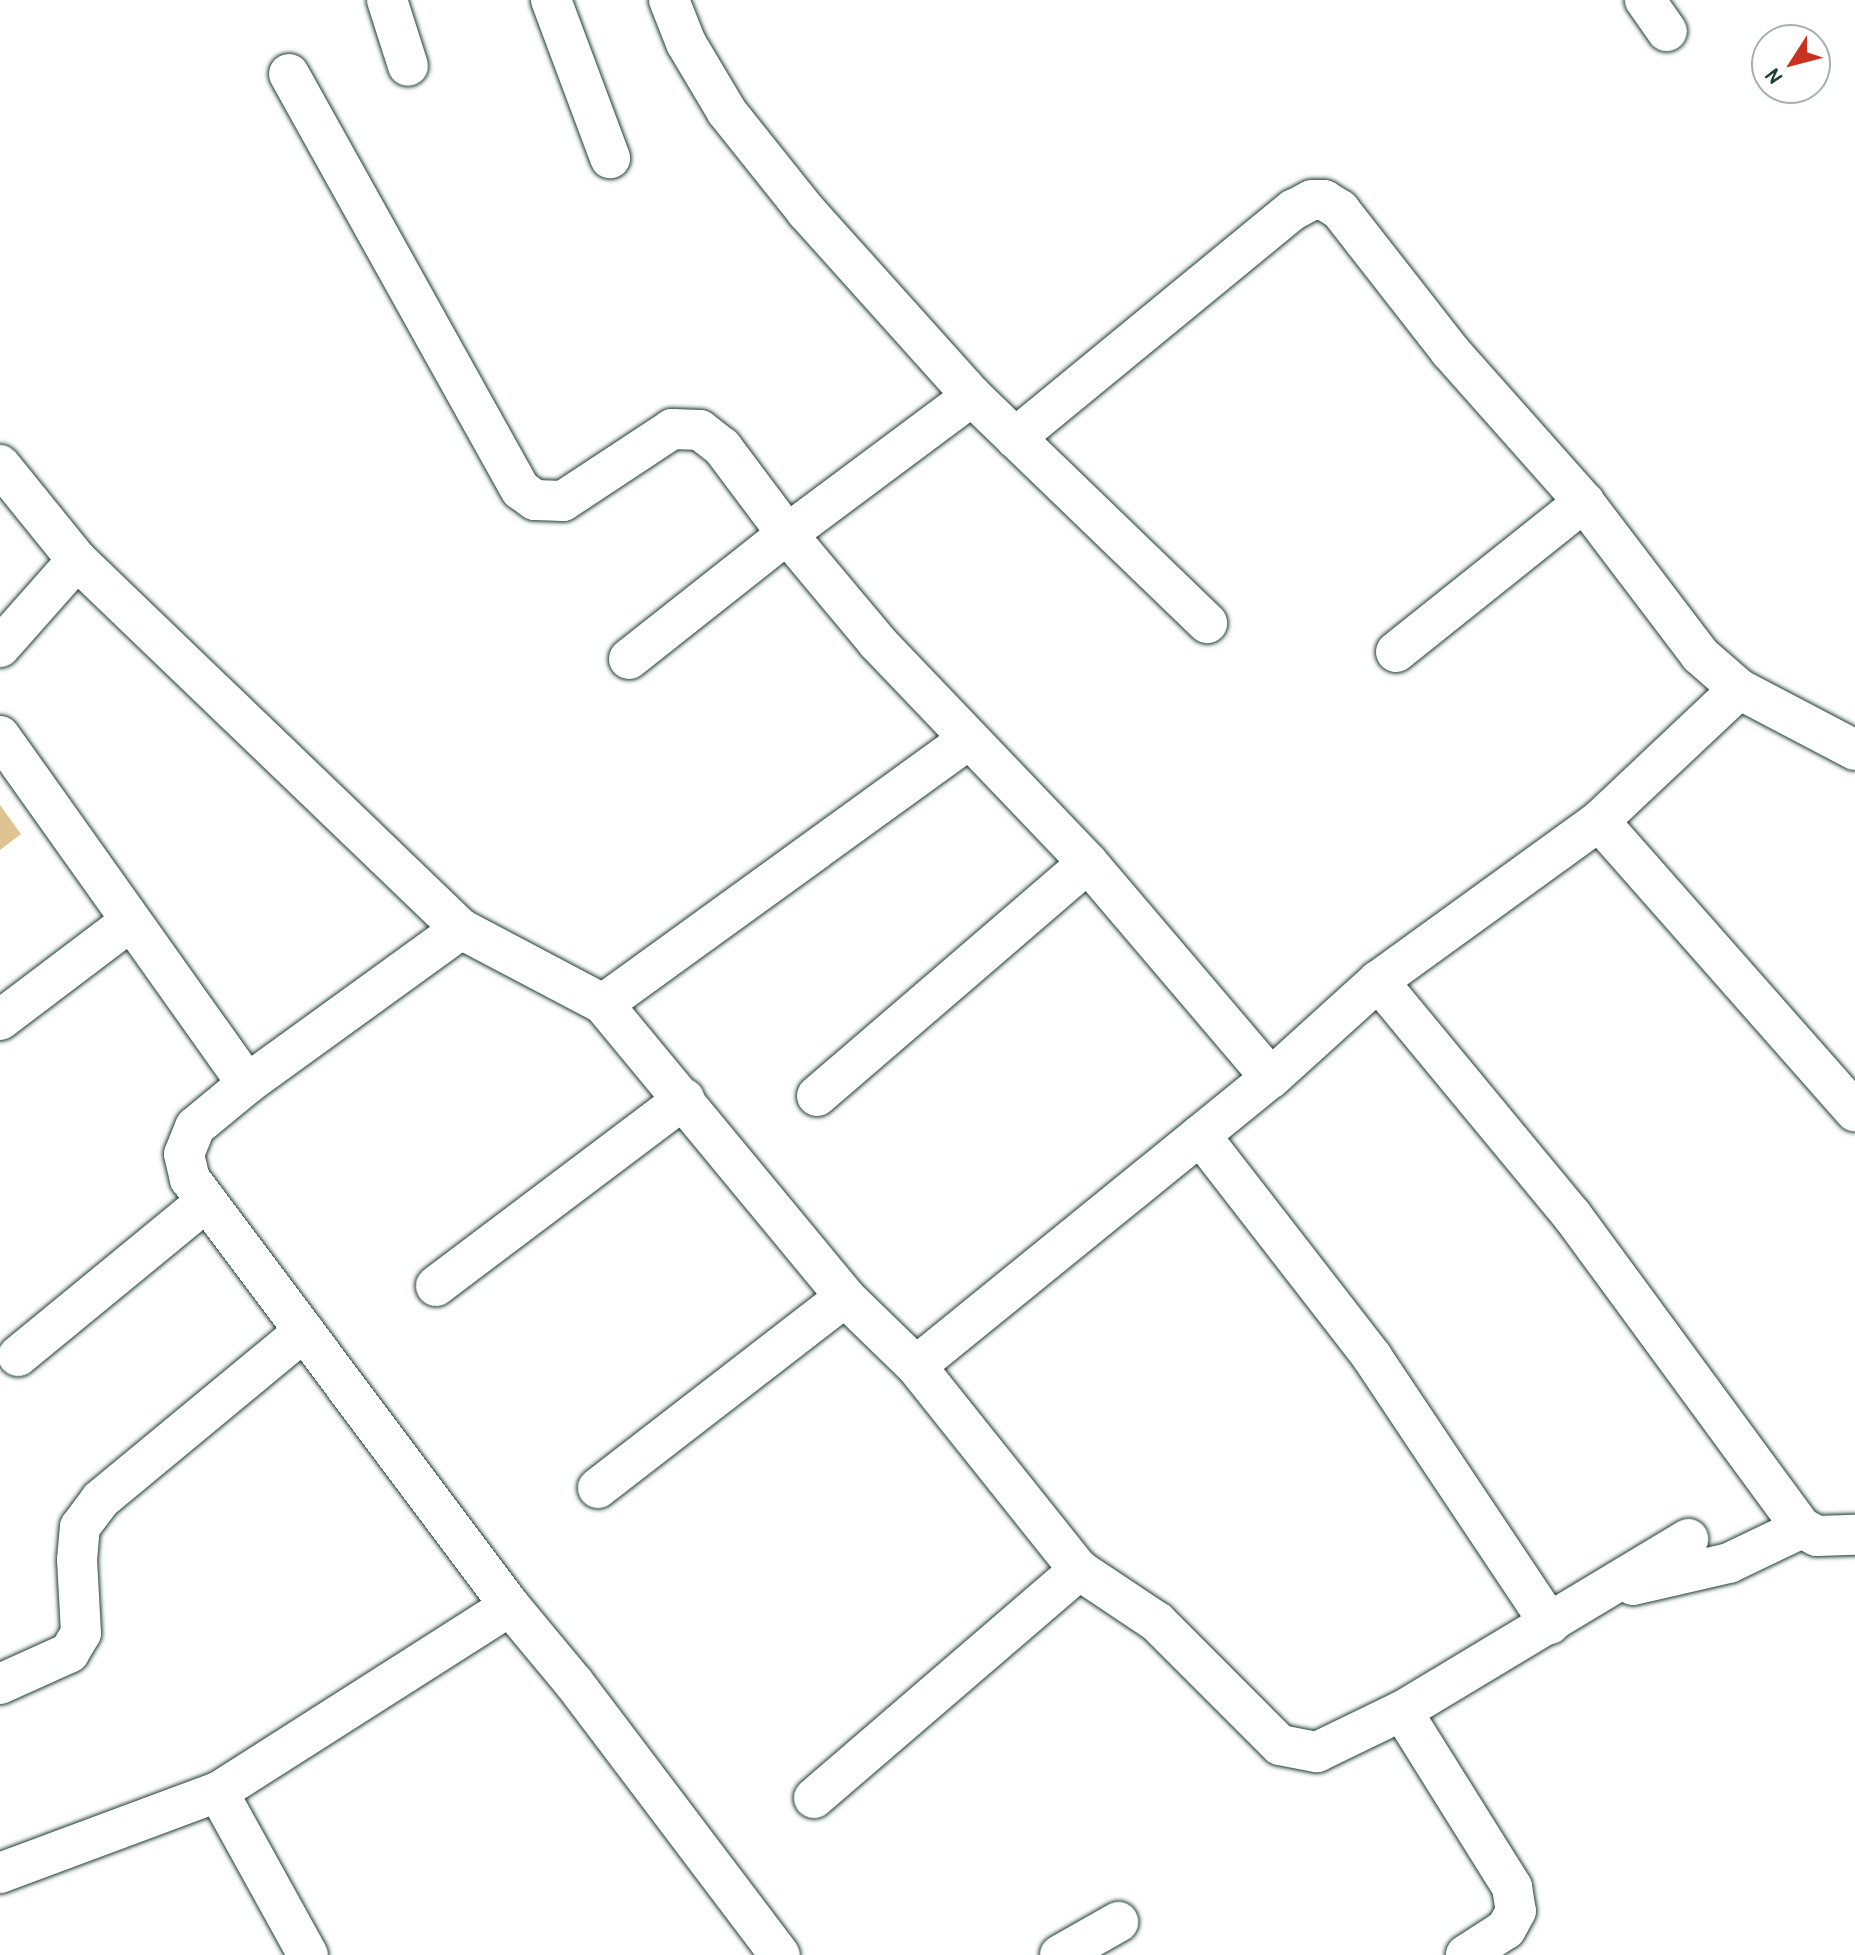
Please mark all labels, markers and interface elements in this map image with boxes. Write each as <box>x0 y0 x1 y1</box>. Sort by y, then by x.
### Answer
north arrow <box>1751 24 1831 104</box>
text: N <box>1758 63 1789 90</box>

